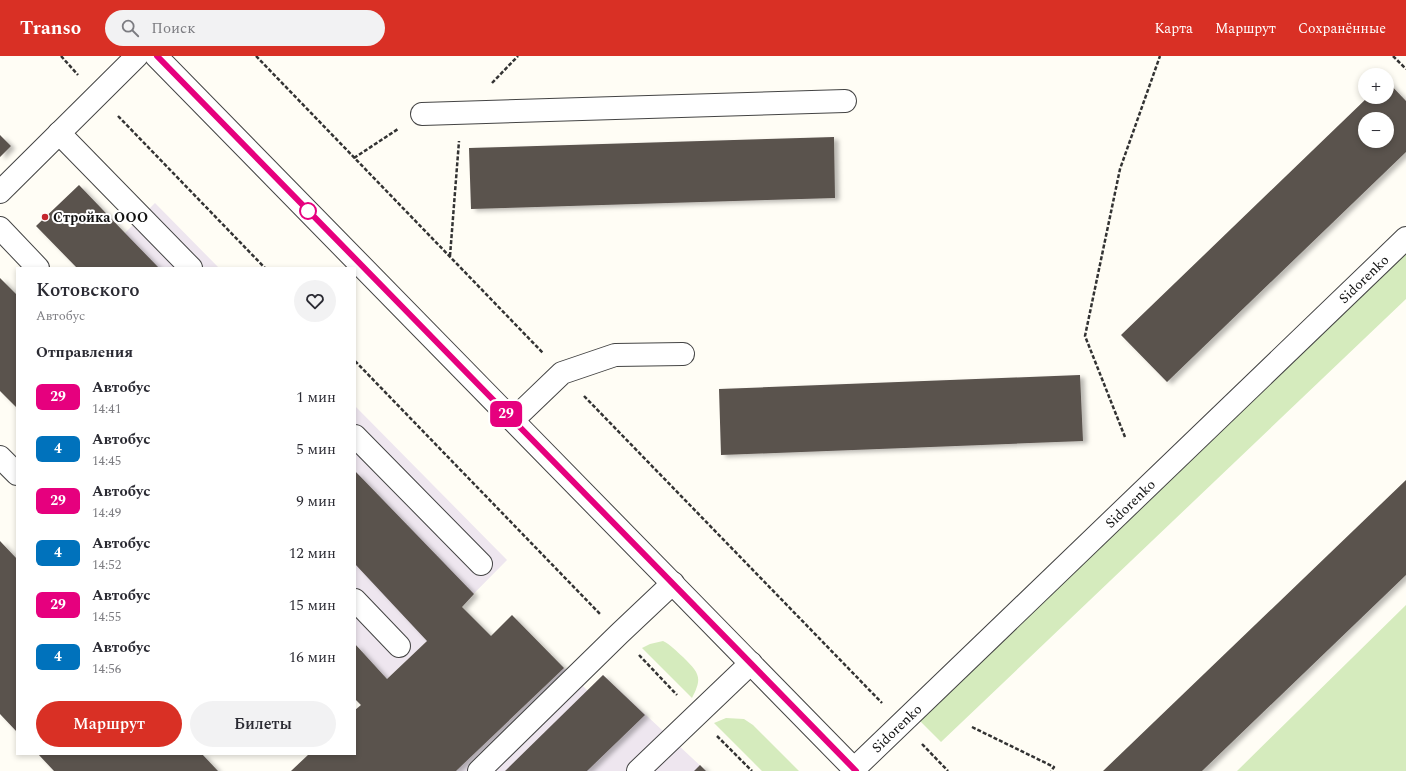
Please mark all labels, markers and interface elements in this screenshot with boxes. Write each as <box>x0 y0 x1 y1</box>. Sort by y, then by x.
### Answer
search box <box>105 10 385 46</box>
text: Transo <box>20 14 81 43</box>
icon: search <box>119 17 141 39</box>
text: Поиск <box>151 17 196 40</box>
text: Карта <box>1155 18 1193 39</box>
text: Маршрут <box>1215 18 1276 39</box>
text: Сохранённые <box>1298 18 1386 39</box>
map controls <box>1358 68 1394 148</box>
button: + <box>1358 68 1394 104</box>
button: − <box>1358 112 1394 148</box>
unlabelled marker <box>299 202 317 220</box>
place label: Стройка ООО <box>53 207 148 228</box>
marker: Стройка ООО <box>40 212 50 222</box>
street label: Sidorenko <box>1334 250 1393 308</box>
text: Котовского <box>36 276 140 305</box>
button: heart <box>294 280 336 322</box>
text: Автобус <box>36 306 85 326</box>
text: Отправления <box>36 341 133 364</box>
text: Автобус <box>92 376 151 399</box>
text: 29 <box>50 386 66 407</box>
text: 1 мин <box>296 386 336 409</box>
text: 14:41 <box>92 399 121 419</box>
line badge: 29 <box>488 401 524 427</box>
text: 29 <box>498 403 514 424</box>
text: Автобус <box>92 428 151 451</box>
text: 4 <box>54 438 62 459</box>
text: 5 мин <box>296 438 336 461</box>
text: 14:45 <box>92 451 121 471</box>
street label: Sidorenko <box>1100 474 1160 533</box>
text: Автобус <box>92 480 151 503</box>
text: 29 <box>50 490 66 511</box>
text: 9 мин <box>296 490 336 513</box>
text: 14:49 <box>92 503 121 523</box>
text: Автобус <box>92 532 151 555</box>
text: 4 <box>54 542 62 563</box>
text: 12 мин <box>289 542 336 565</box>
text: 14:52 <box>92 555 121 575</box>
text: Автобус <box>92 584 151 607</box>
text: 29 <box>50 594 66 615</box>
text: 15 мин <box>289 594 336 617</box>
text: 14:55 <box>92 607 121 627</box>
text: Автобус <box>92 636 151 659</box>
text: 4 <box>54 646 62 667</box>
text: 16 мин <box>289 646 336 669</box>
text: 14:56 <box>92 659 121 679</box>
street label: Sidorenko <box>867 699 926 757</box>
button: Маршрут <box>36 701 182 747</box>
button: Билеты <box>190 701 336 747</box>

